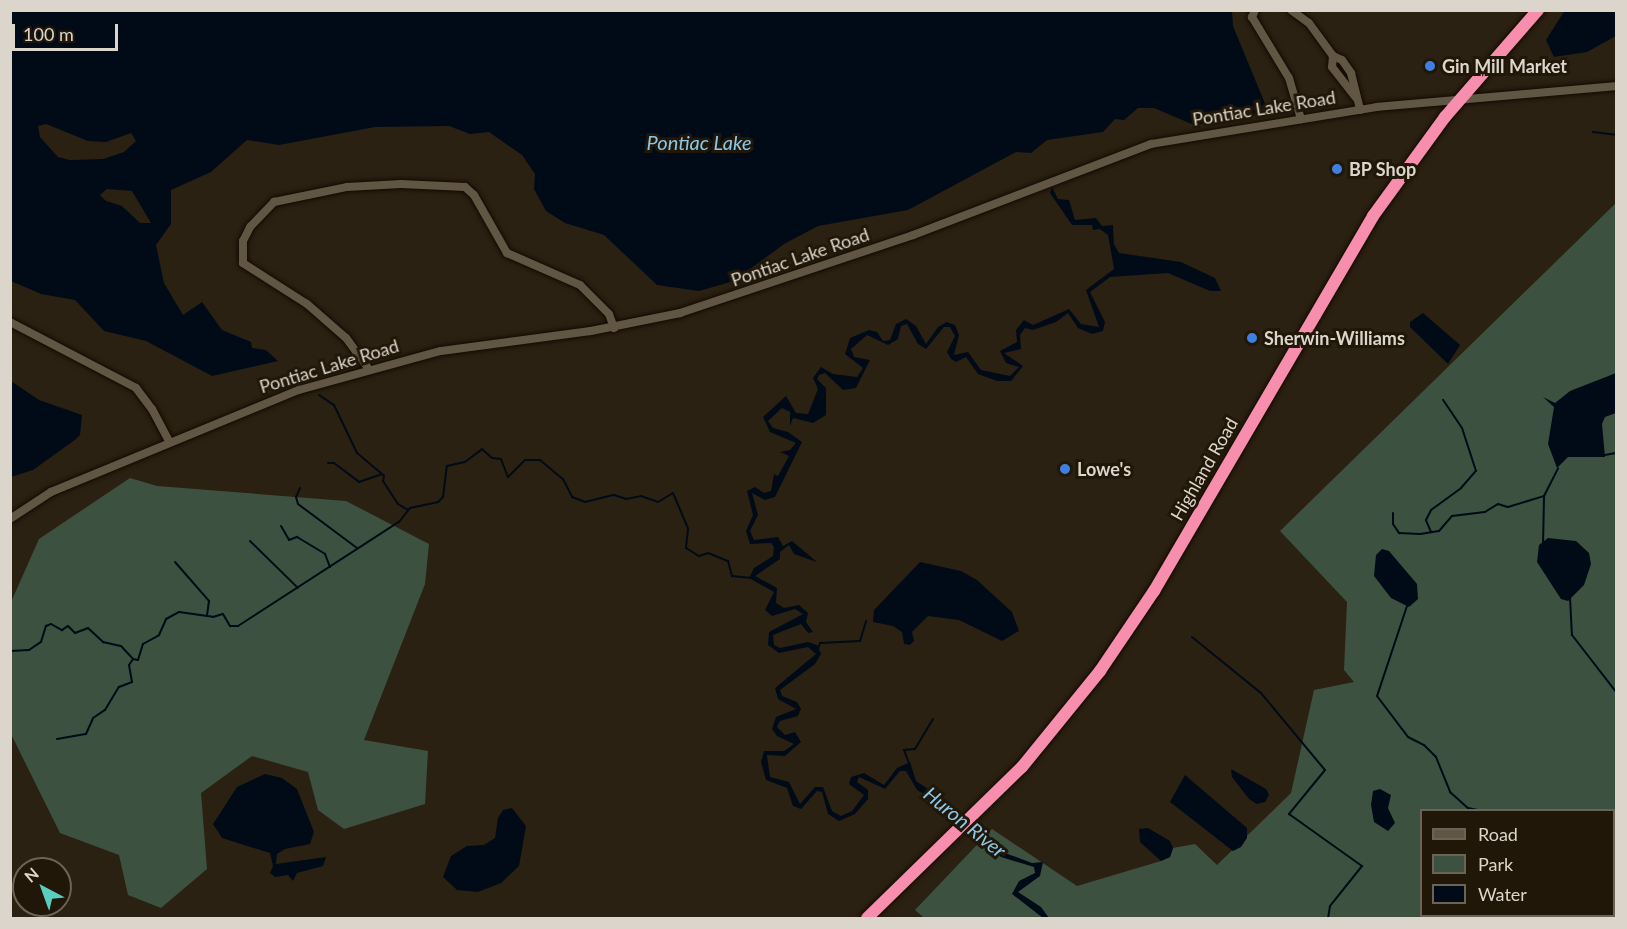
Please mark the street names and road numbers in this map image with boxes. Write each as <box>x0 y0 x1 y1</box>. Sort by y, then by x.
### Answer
street label: Pontiac Lake Road <box>1191 86 1337 130</box>
street label: Pontiac Lake Road <box>728 223 872 291</box>
street label: Pontiac Lake Road <box>257 335 401 397</box>
street label: Highland Road <box>1166 414 1242 524</box>

